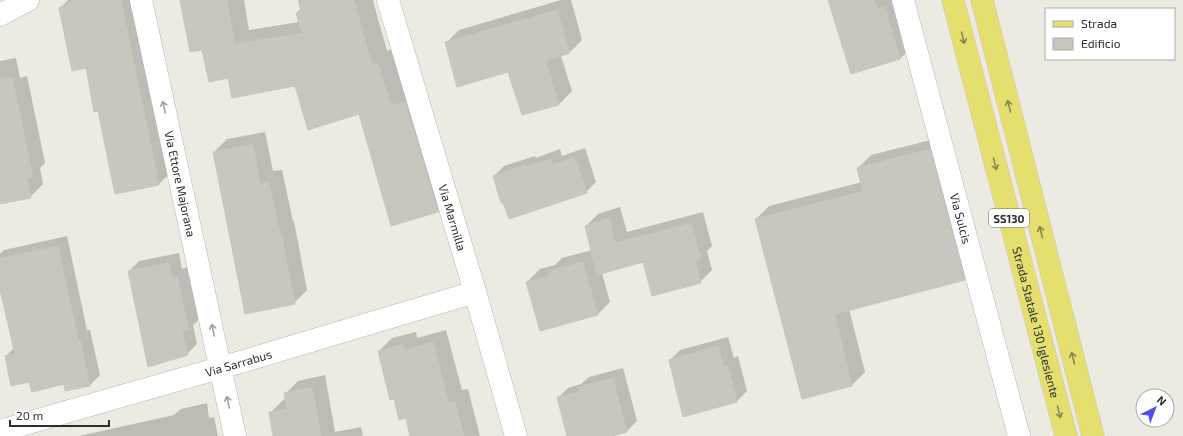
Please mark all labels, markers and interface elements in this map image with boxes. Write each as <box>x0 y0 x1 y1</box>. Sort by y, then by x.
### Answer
legend <box>1045 8 1175 60</box>
text: Strada <box>1081 16 1117 30</box>
one-way arrow <box>960 31 967 44</box>
text: Edificio <box>1081 36 1121 50</box>
one-way arrow <box>1004 99 1012 112</box>
one-way arrow <box>160 101 168 114</box>
street label: Via Ettore Majorana <box>162 129 199 238</box>
one-way arrow <box>992 157 1000 170</box>
street label: Via Marmilla <box>436 183 469 252</box>
street label: Via Sulcis <box>948 192 975 245</box>
road number: SS130 <box>989 209 1029 227</box>
one-way arrow <box>1036 225 1044 238</box>
street label: Strada Statale 130 Iglesiente <box>1010 245 1063 399</box>
one-way arrow <box>209 324 217 337</box>
street label: Via Sarrabus <box>203 346 273 379</box>
one-way arrow <box>1068 351 1076 364</box>
north arrow <box>1135 388 1175 428</box>
text: N <box>1155 393 1169 408</box>
one-way arrow <box>224 396 232 409</box>
scale bar <box>10 402 109 428</box>
one-way arrow <box>1056 405 1064 418</box>
text: 20 m <box>16 408 43 422</box>

